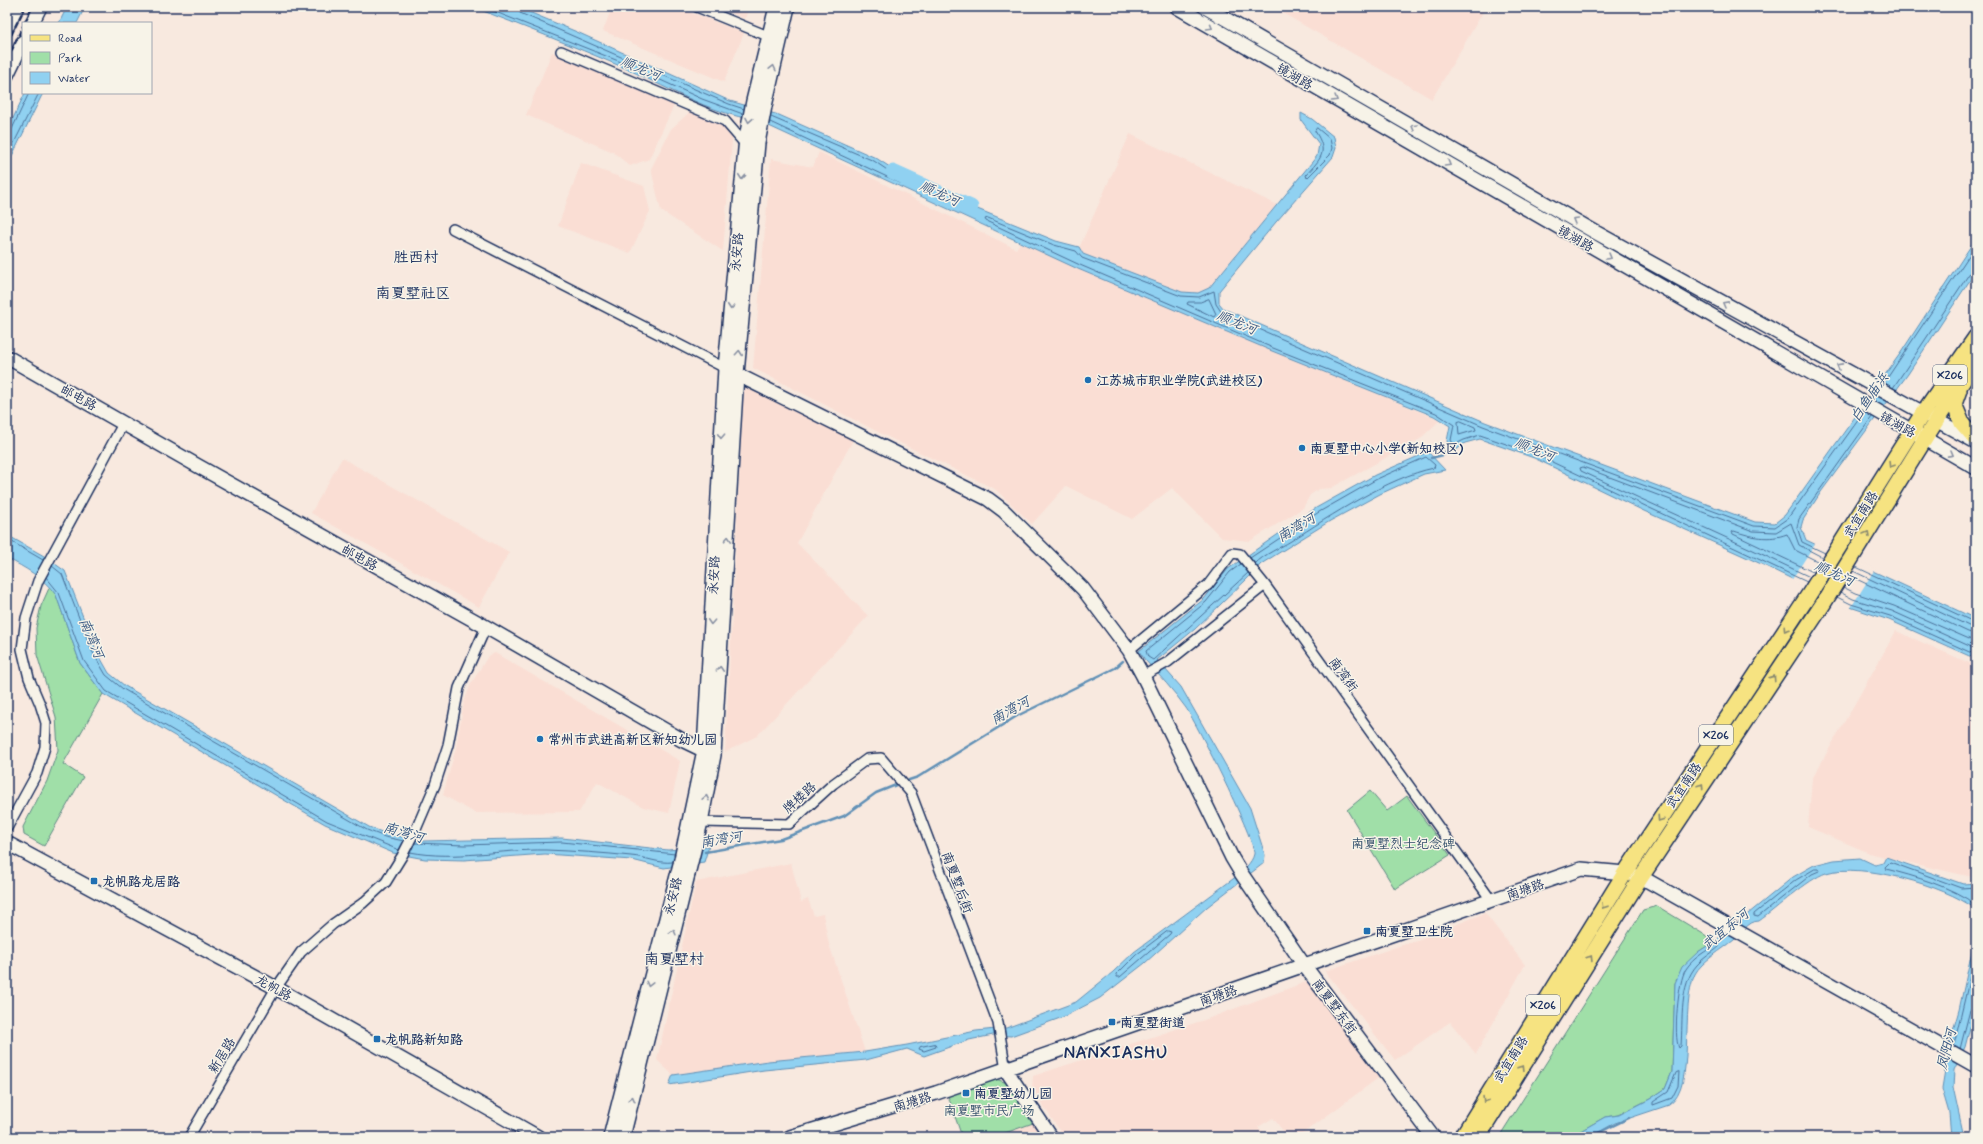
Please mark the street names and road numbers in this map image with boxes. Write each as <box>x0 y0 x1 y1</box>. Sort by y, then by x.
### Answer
street label: 镜湖路 <box>1273 60 1315 94</box>
street label: 镜湖路 <box>1554 222 1596 256</box>
street label: 永安路 <box>727 232 748 272</box>
road number: X206 <box>1933 365 1967 385</box>
street label: 邮电路 <box>57 381 99 415</box>
street label: 镜湖路 <box>1876 408 1918 442</box>
street label: 武宜南路 <box>1840 488 1882 541</box>
street label: 邮电路 <box>338 541 380 575</box>
street label: 永安路 <box>705 555 724 595</box>
street label: 南湾街 <box>1324 654 1361 696</box>
road number: X206 <box>1699 725 1733 745</box>
street label: 武宜南路 <box>1663 760 1706 812</box>
street label: 牌楼路 <box>779 779 820 818</box>
street label: 南夏墅后街 <box>937 849 976 916</box>
street label: 永安路 <box>660 875 686 917</box>
street label: 南塘路 <box>1504 876 1547 905</box>
street label: 龙帆路 <box>252 971 294 1005</box>
street label: 南夏墅东街 <box>1307 976 1360 1038</box>
street label: 南塘路 <box>1197 982 1240 1011</box>
road number: X206 <box>1526 995 1560 1015</box>
street label: 武宜南路 <box>1490 1033 1532 1086</box>
street label: 新居路 <box>205 1035 240 1077</box>
street label: 南塘路 <box>891 1089 934 1116</box>

